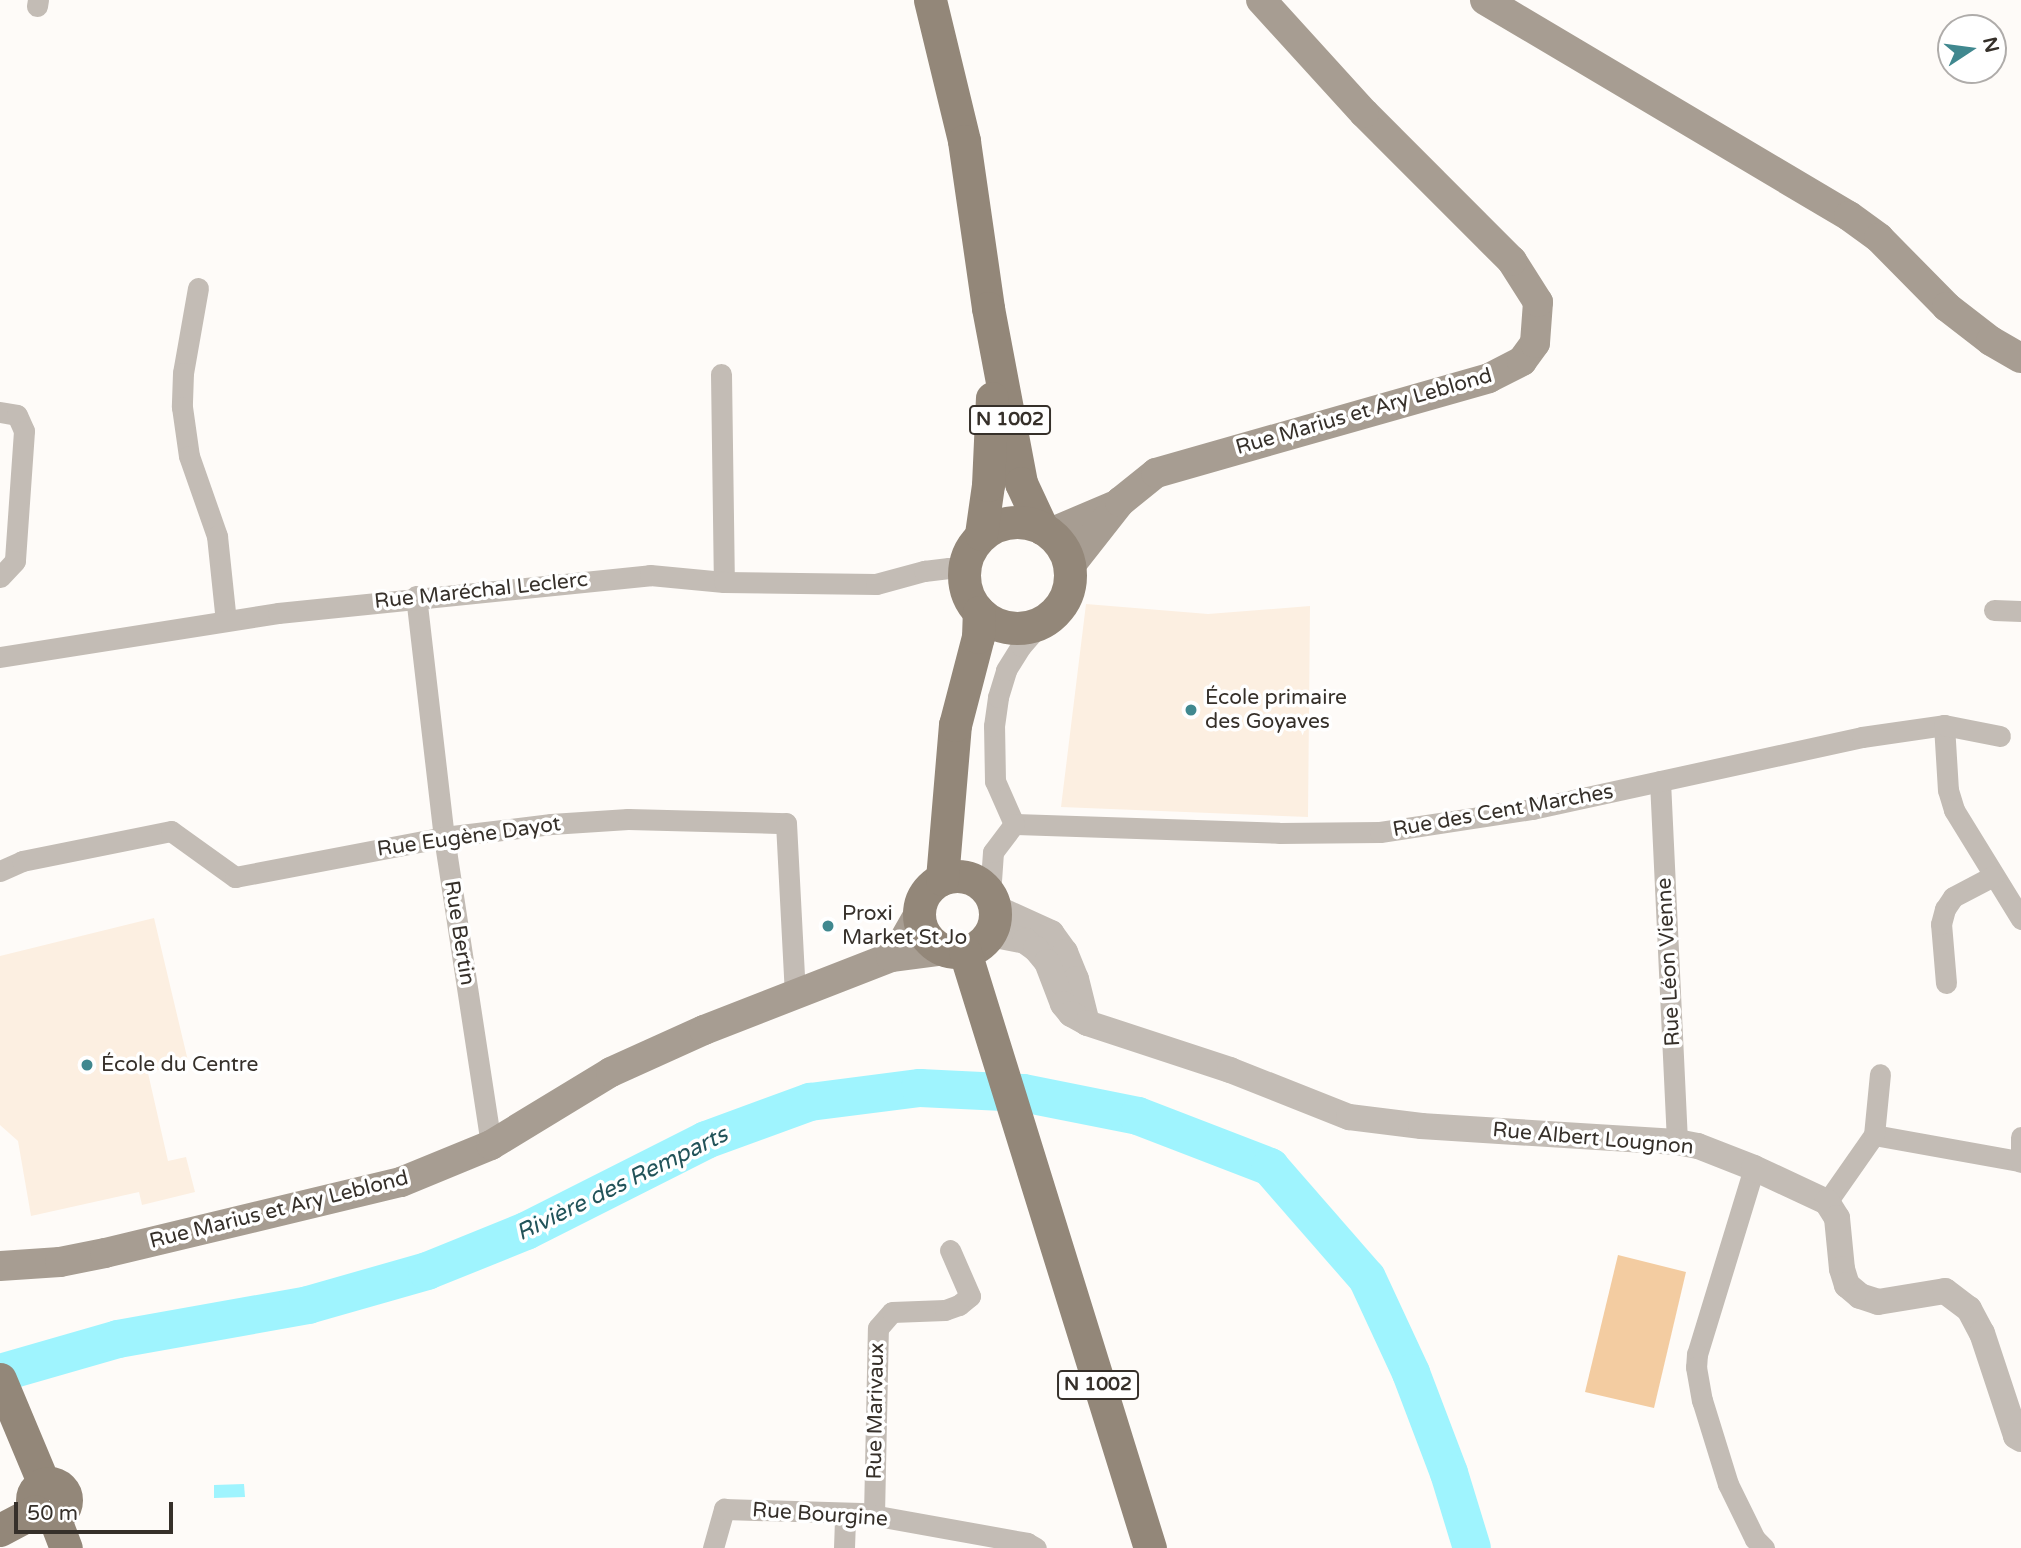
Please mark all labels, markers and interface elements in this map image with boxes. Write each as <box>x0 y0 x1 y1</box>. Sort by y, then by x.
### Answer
north arrow <box>1937 14 2007 84</box>
text: N <box>1978 35 2003 55</box>
street label: Rue Marius et Ary Leblond <box>1233 363 1495 461</box>
road number: N 1002 <box>968 404 1052 436</box>
street label: Rue Maréchal Leclerc <box>373 567 589 615</box>
place label: École primaire des Goyaves <box>1205 685 1347 735</box>
marker: École primaire des Goyaves <box>1183 702 1199 718</box>
street label: Rue des Cent Marches <box>1391 779 1615 843</box>
street label: Rue Eugène Dayot <box>376 812 562 862</box>
street label: Rue Léon Vienne <box>1652 877 1686 1047</box>
street label: Rue Bertin <box>438 879 480 987</box>
place label: Proxi Market St Jo <box>842 901 967 951</box>
marker: Proxi Market St Jo <box>820 918 836 934</box>
place label: École du Centre <box>101 1052 258 1078</box>
marker: École du Centre <box>79 1057 95 1073</box>
street label: Rue Albert Lougnon <box>1491 1118 1695 1160</box>
water label: Rivière des Remparts <box>512 1121 732 1247</box>
street label: Rue Marius et Ary Leblond <box>147 1166 411 1254</box>
street label: Rue Marivaux <box>862 1342 890 1480</box>
road number: N 1002 <box>1056 1370 1140 1400</box>
scale bar <box>18 1488 177 1532</box>
street label: Rue Bourgine <box>751 1498 889 1532</box>
text: 50 m <box>27 1501 78 1526</box>

